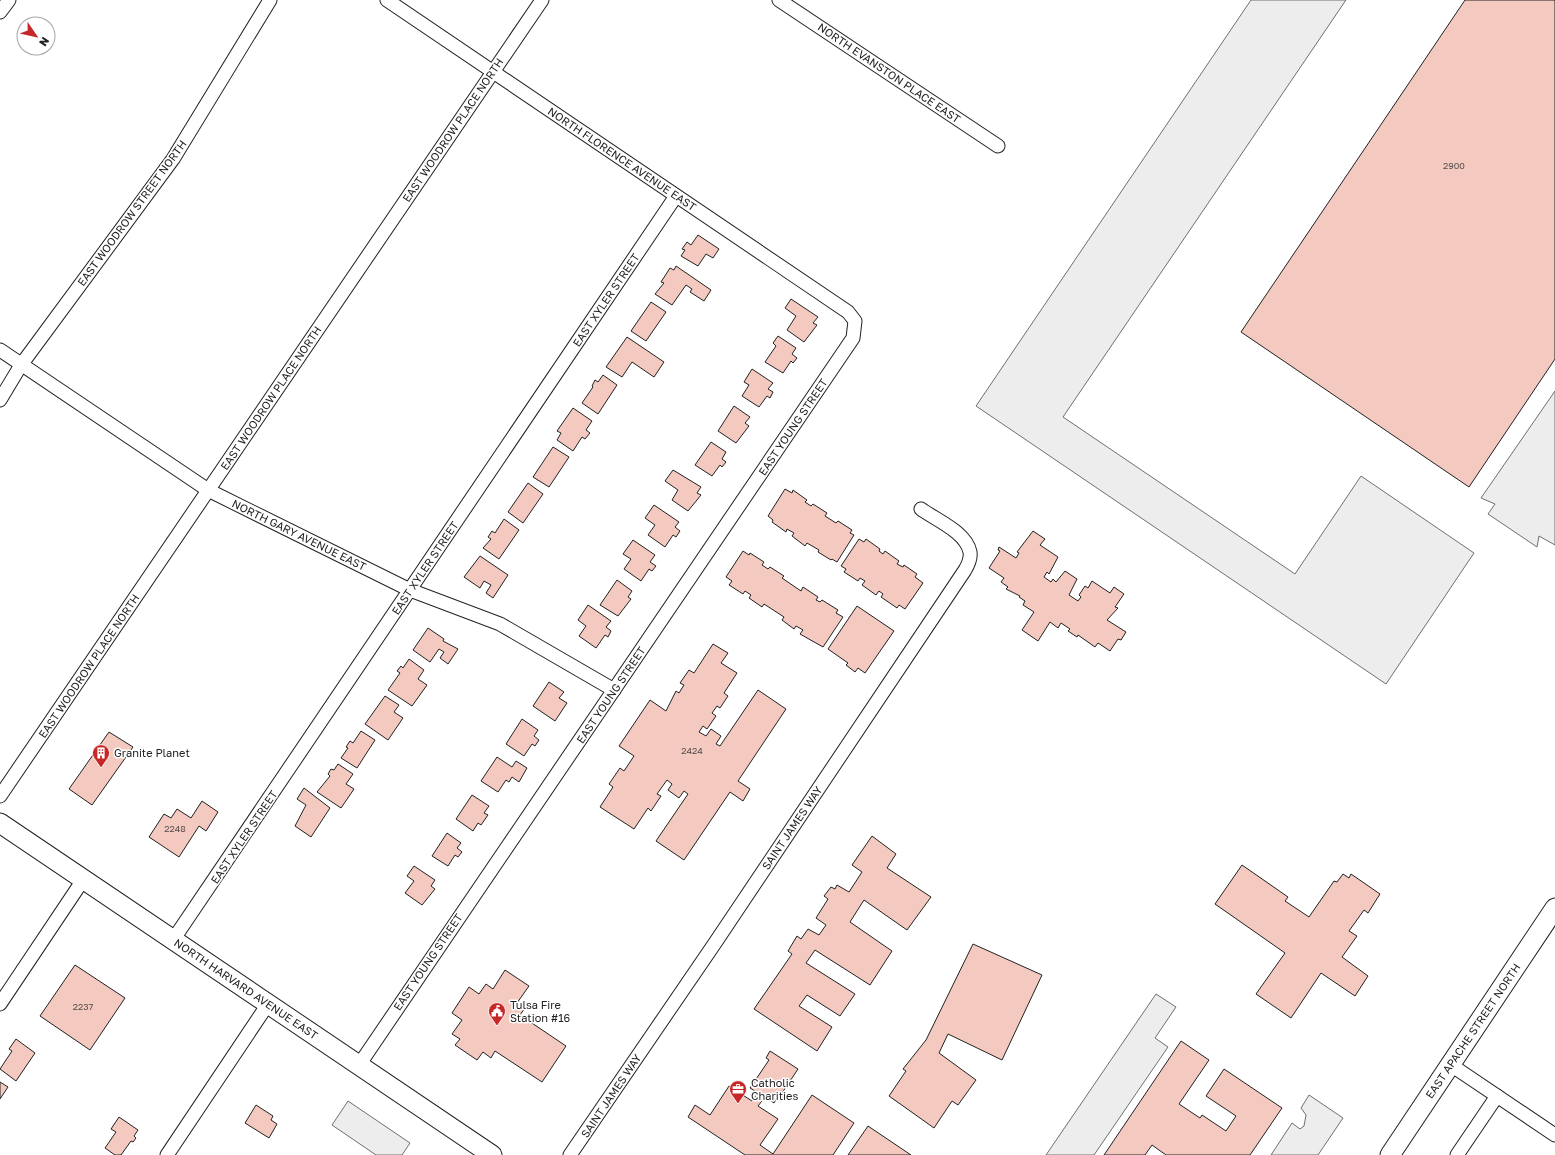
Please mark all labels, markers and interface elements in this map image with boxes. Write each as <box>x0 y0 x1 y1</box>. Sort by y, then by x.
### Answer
north arrow <box>16 16 56 56</box>
street label: NORTH EVANSTON PLACE EAST <box>816 20 963 125</box>
text: N <box>37 35 52 49</box>
street label: EAST WOODROW PLACE NORTH <box>399 55 506 204</box>
street label: NORTH FLORENCE AVENUE EAST <box>546 104 699 213</box>
street label: EAST WOODROW STREET NORTH <box>74 137 189 288</box>
house number: 2900 <box>1443 160 1465 171</box>
street label: EAST XYLER STREET <box>570 250 642 349</box>
street label: EAST WOODROW PLACE NORTH <box>217 323 324 472</box>
street label: EAST YOUNG STREET <box>755 376 830 478</box>
street label: NORTH GARY AVENUE EAST <box>230 496 369 573</box>
street label: EAST XYLER STREET <box>389 518 461 617</box>
street label: EAST WOODROW PLACE NORTH <box>35 591 142 740</box>
street label: EAST YOUNG STREET <box>573 644 648 746</box>
building icon: Granite Planet <box>91 743 111 768</box>
house number: 2424 <box>681 745 703 756</box>
place label: Granite Planet <box>114 746 190 759</box>
street label: SAINT JAMES WAY <box>759 783 824 872</box>
street label: EAST XYLER STREET <box>208 787 280 886</box>
house number: 2248 <box>164 823 186 834</box>
street label: EAST YOUNG STREET <box>390 911 465 1013</box>
street label: NORTH HARVARD AVENUE EAST <box>172 936 321 1042</box>
street label: EAST APACHE STREET NORTH <box>1422 961 1523 1101</box>
place label: Tulsa Fire Station #16 <box>510 998 571 1024</box>
house number: 2237 <box>73 1001 93 1012</box>
public building icon: Tulsa Fire Station #16 <box>487 1001 507 1026</box>
street label: SAINT JAMES WAY <box>578 1051 643 1140</box>
place label: Catholic Charities <box>751 1076 798 1102</box>
office icon: Catholic Charities <box>728 1079 748 1104</box>

